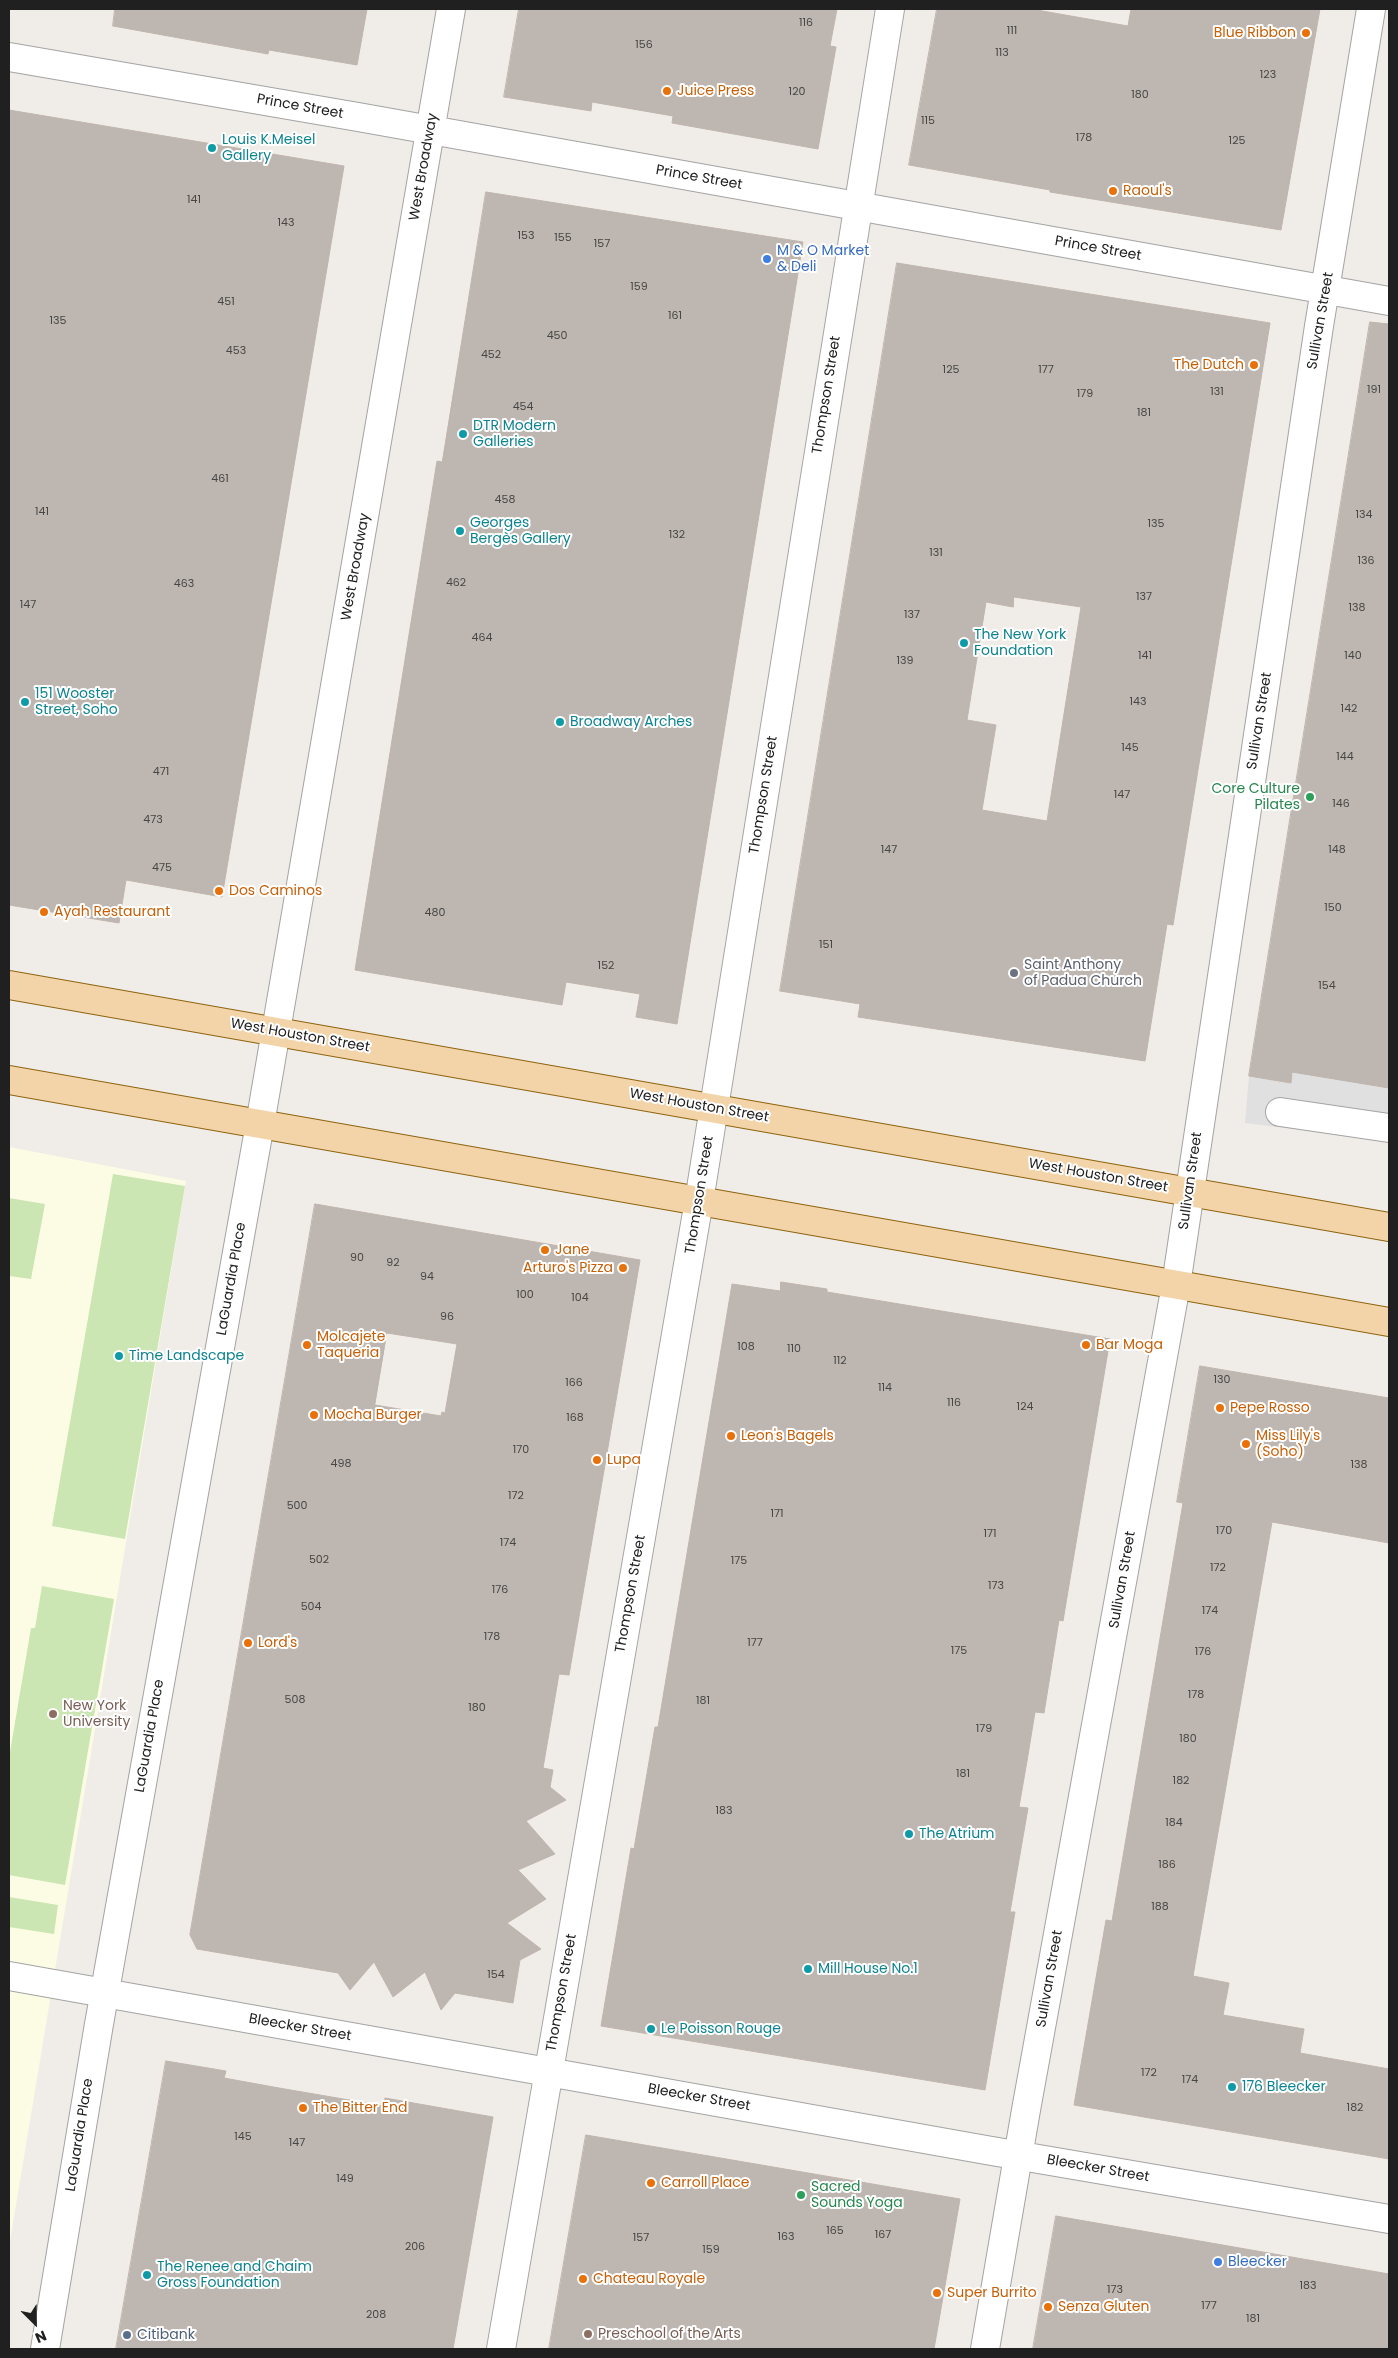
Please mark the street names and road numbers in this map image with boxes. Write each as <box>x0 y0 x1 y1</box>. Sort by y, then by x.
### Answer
street label: Prince Street <box>255 91 345 123</box>
street label: West Broadway <box>406 112 442 222</box>
street label: Prince Street <box>654 162 744 194</box>
street label: Prince Street <box>1053 233 1143 265</box>
street label: Sullivan Street <box>1304 271 1338 371</box>
street label: Thompson Street <box>809 335 845 455</box>
street label: West Broadway <box>338 512 374 622</box>
street label: Sullivan Street <box>1244 671 1276 771</box>
street label: Thompson Street <box>746 735 782 855</box>
street label: West Houston Street <box>229 1015 371 1057</box>
street label: West Houston Street <box>628 1085 770 1127</box>
street label: Sullivan Street <box>1176 1131 1206 1231</box>
street label: Thompson Street <box>682 1135 718 1255</box>
street label: West Houston Street <box>1027 1155 1169 1197</box>
street label: LaGuardia Place <box>214 1221 250 1337</box>
street label: Sullivan Street <box>1106 1530 1140 1630</box>
street label: Thompson Street <box>612 1534 650 1654</box>
street label: LaGuardia Place <box>132 1678 168 1794</box>
street label: Sullivan Street <box>1033 1929 1067 2029</box>
street label: Thompson Street <box>543 1933 581 2053</box>
street label: Bleecker Street <box>247 2011 353 2045</box>
street label: LaGuardia Place <box>63 2077 97 2193</box>
street label: Bleecker Street <box>646 2081 752 2115</box>
street label: Bleecker Street <box>1045 2152 1151 2186</box>

